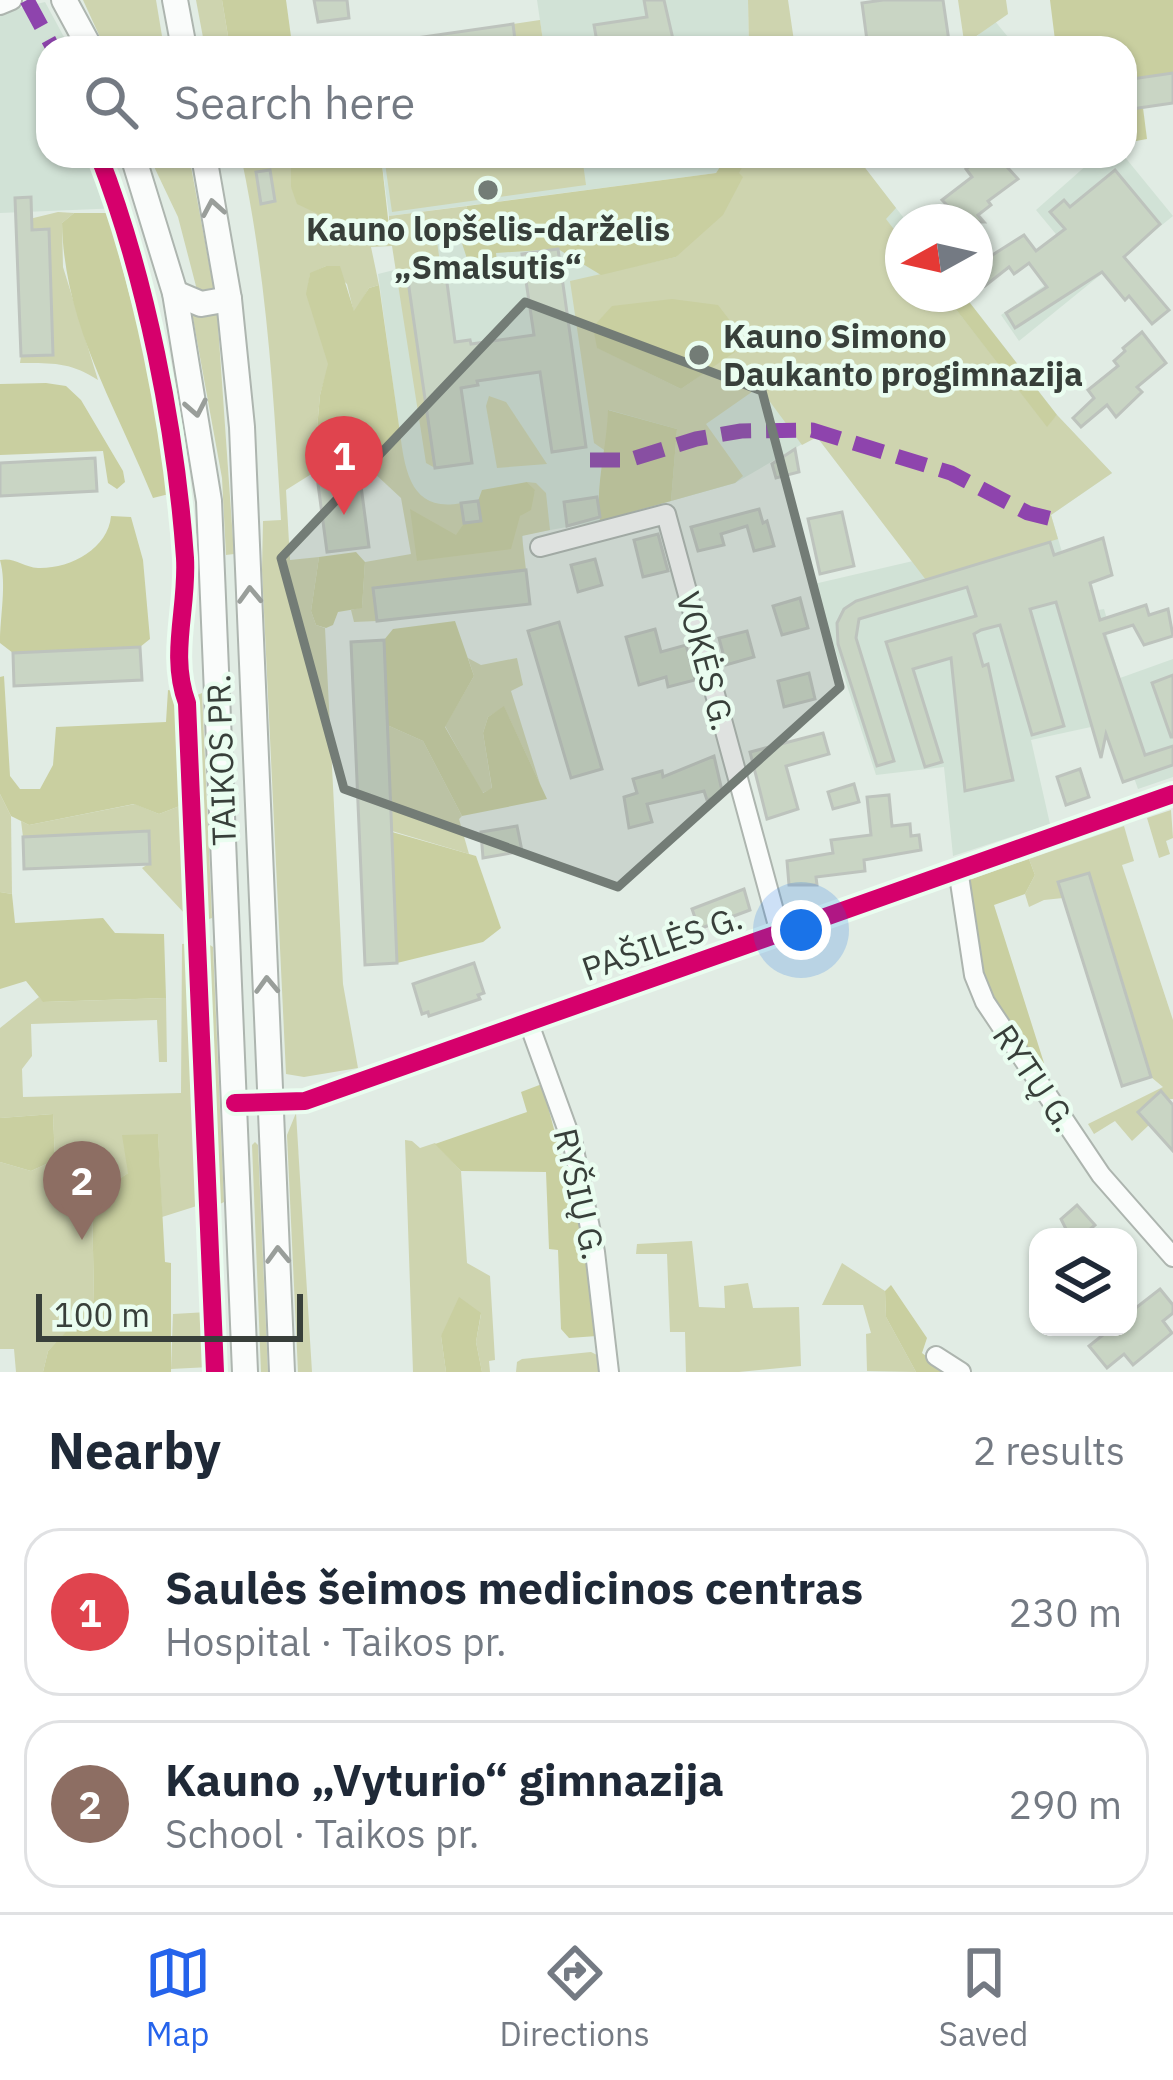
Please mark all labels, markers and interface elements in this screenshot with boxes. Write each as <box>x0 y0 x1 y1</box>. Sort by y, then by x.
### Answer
search box <box>36 36 1137 168</box>
icon: search <box>78 69 144 135</box>
text: Search here <box>174 73 415 131</box>
marker: Kauno lopšelis-darželis „Smalsutis“ <box>475 177 501 203</box>
one-way arrow <box>201 198 226 218</box>
north arrow <box>885 204 993 312</box>
place label: Kauno lopšelis-darželis „Smalsutis“ <box>306 207 670 288</box>
place label: Kauno Simono Daukanto progimnazija <box>723 314 1083 395</box>
marker: Kauno Simono Daukanto progimnazija <box>686 342 712 368</box>
one-way arrow <box>182 398 208 418</box>
pin: 1 <box>305 416 383 515</box>
one-way arrow <box>237 585 263 604</box>
street label: VOKĖS G. <box>667 587 746 735</box>
street label: TAIKOS PR. <box>196 674 245 847</box>
street label: PAŠILĖS G. <box>576 895 748 990</box>
your location <box>771 900 831 960</box>
one-way arrow <box>254 975 280 994</box>
street label: RYTŲ G. <box>984 1016 1087 1140</box>
street label: RYŠIŲ G. <box>545 1124 616 1264</box>
pin: 2 <box>43 1141 121 1240</box>
map controls <box>1029 1228 1137 1336</box>
button: layers <box>1029 1228 1137 1336</box>
one-way arrow <box>265 1245 291 1264</box>
scale bar <box>36 1288 303 1341</box>
text: 100 m <box>54 1293 150 1336</box>
text: Nearby <box>48 1417 221 1483</box>
text: 2 results <box>973 1425 1125 1476</box>
text: Saulės šeimos medicinos centras <box>165 1558 863 1616</box>
text: 1 <box>78 1587 102 1638</box>
text: 230 m <box>1009 1587 1122 1638</box>
text: Hospital · Taikos pr. <box>165 1616 507 1667</box>
text: Kauno „Vyturio“ gimnazija <box>165 1750 724 1808</box>
text: 2 <box>78 1779 102 1830</box>
text: 290 m <box>1009 1779 1122 1830</box>
text: School · Taikos pr. <box>165 1808 479 1859</box>
tab: Map <box>145 1940 211 2055</box>
tab: Directions <box>500 1940 650 2055</box>
tab: Saved <box>939 1940 1028 2055</box>

